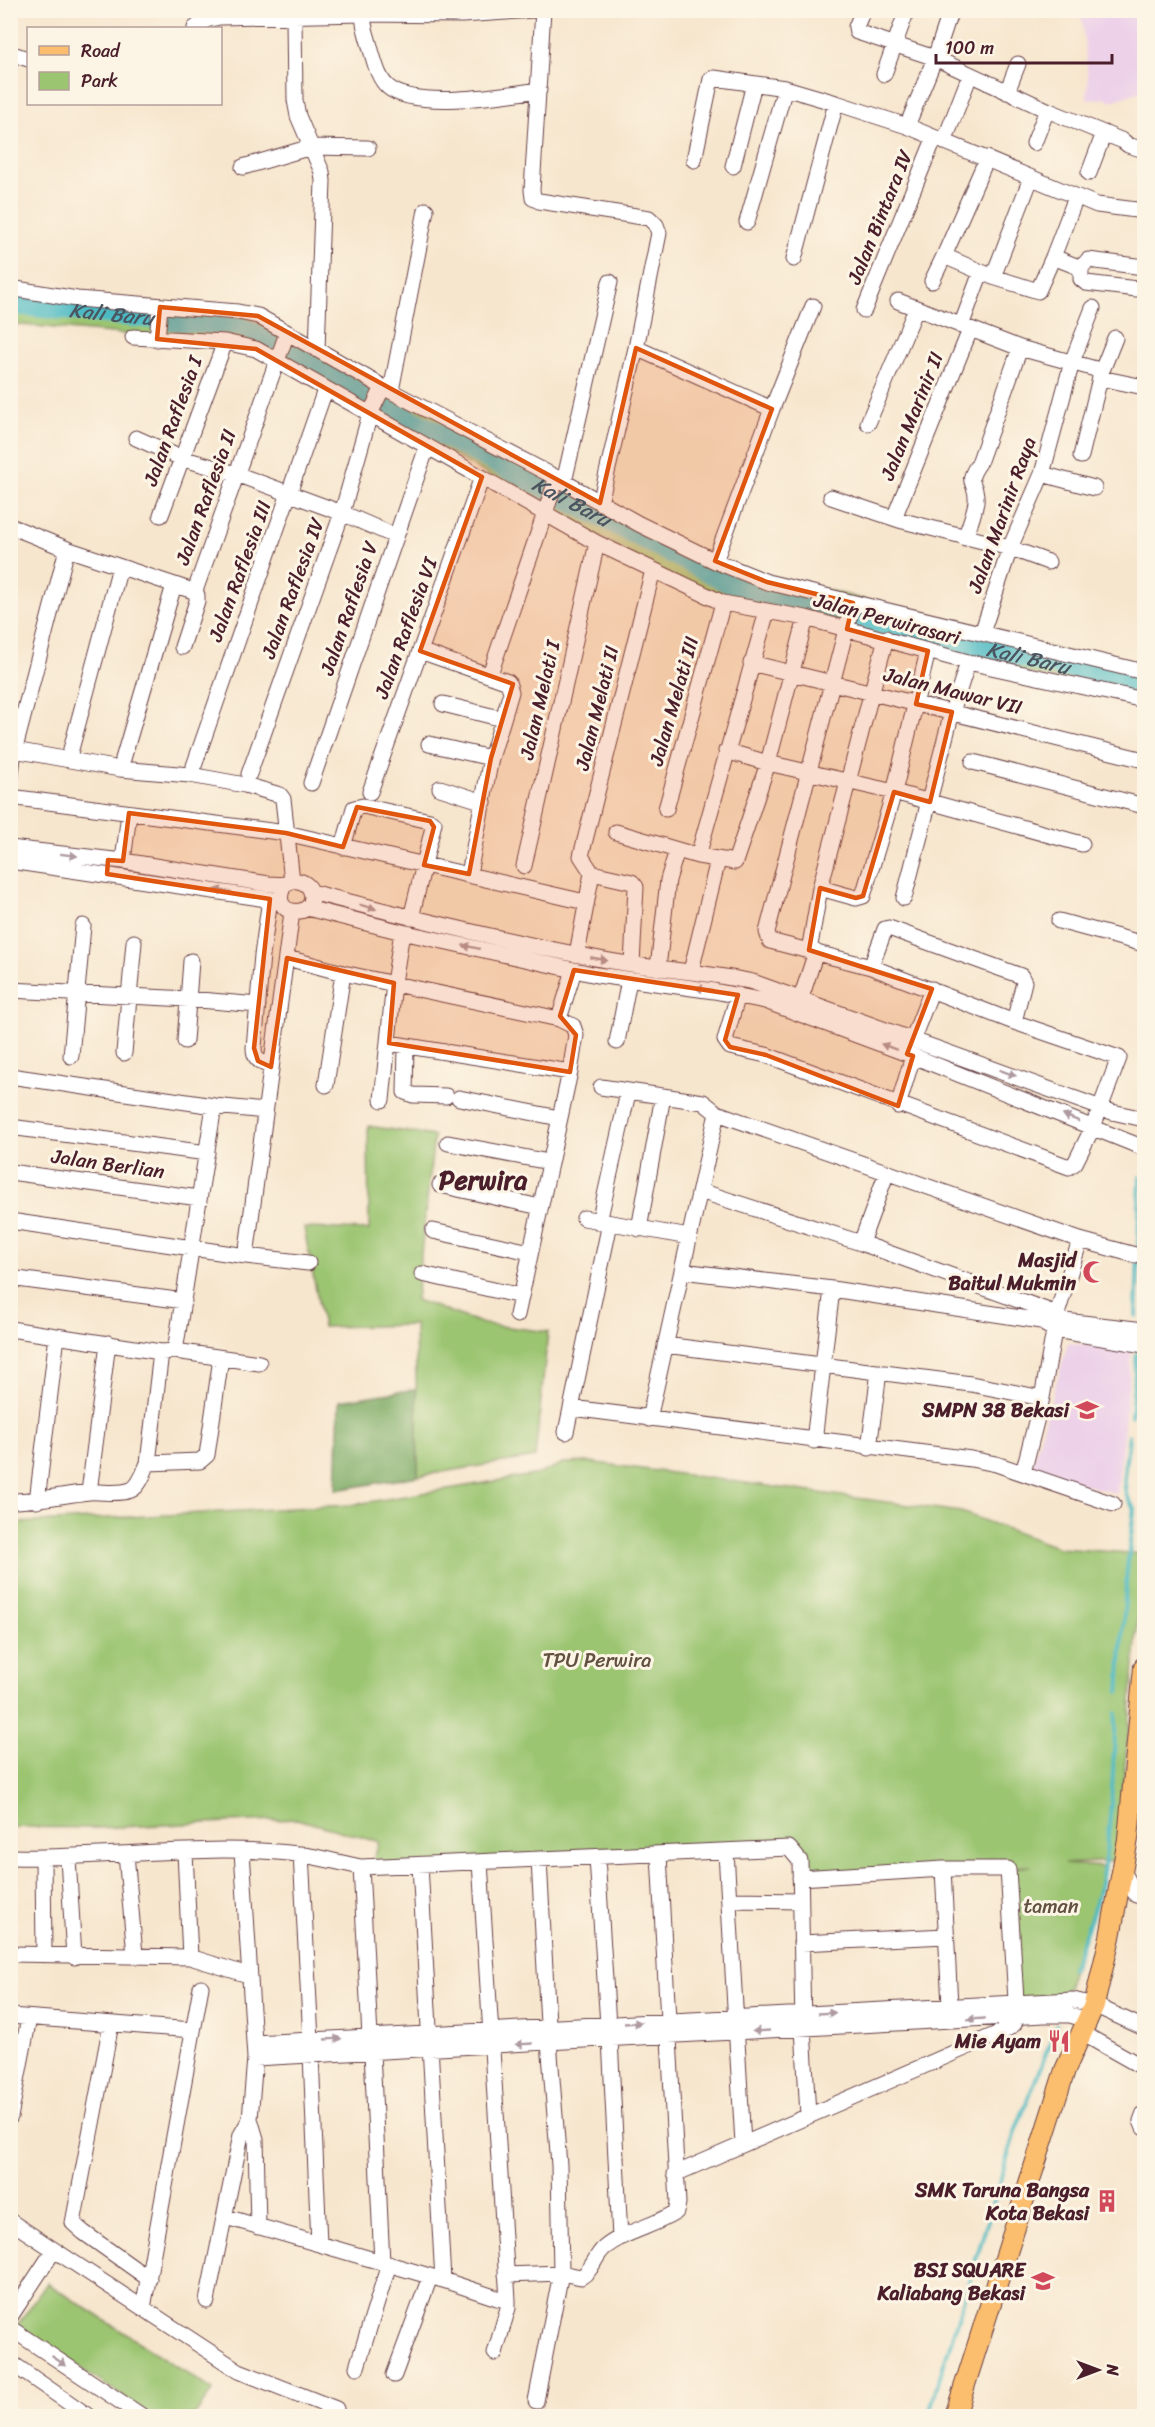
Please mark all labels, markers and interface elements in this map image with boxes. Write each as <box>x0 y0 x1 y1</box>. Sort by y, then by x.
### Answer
legend <box>27 27 222 105</box>
scale bar <box>936 27 1112 65</box>
text: 100 m <box>945 32 994 64</box>
text: Road <box>81 35 121 67</box>
text: Park <box>81 65 118 97</box>
street label: Jalan Bintara IV <box>837 144 923 290</box>
water label: Kali Baru <box>68 291 158 337</box>
street label: Jalan Marinir II <box>870 346 954 486</box>
street label: Jalan Raflesia I <box>133 350 213 492</box>
street label: Jalan Raflesia II <box>165 424 247 571</box>
street label: Jalan Marinir Raya <box>957 432 1047 599</box>
water label: Kali Baru <box>525 466 620 539</box>
street label: Jalan Raflesia III <box>198 495 282 648</box>
street label: Jalan Raflesia IV <box>251 512 335 664</box>
street label: Jalan Raflesia V <box>309 536 388 681</box>
street label: Jalan Raflesia VI <box>364 552 448 704</box>
street label: Jalan Perwirasari <box>809 582 966 656</box>
water label: Kali Baru <box>983 630 1076 687</box>
street label: Jalan Melati III <box>639 632 709 771</box>
street label: Jalan Melati I <box>509 636 571 764</box>
street label: Jalan Melati II <box>564 642 629 775</box>
street label: Jalan Mawar VII <box>879 657 1026 725</box>
one-way arrow <box>59 850 78 859</box>
one-way arrow <box>213 887 232 896</box>
one-way arrow <box>359 903 377 912</box>
one-way arrow <box>461 941 480 951</box>
one-way arrow <box>590 955 609 964</box>
one-way arrow <box>694 985 713 994</box>
one-way arrow <box>880 1041 898 1051</box>
one-way arrow <box>999 1068 1017 1078</box>
one-way arrow <box>1061 1113 1079 1123</box>
street label: Jalan Berlian <box>48 1139 167 1189</box>
district label: Perwira <box>439 1157 528 1203</box>
place label: Masjid Baitul Mukmin <box>948 1243 1078 1301</box>
mosque icon: Masjid Baitul Mukmin <box>1081 1259 1107 1285</box>
place label: SMPN 38 Bekasi <box>921 1393 1070 1428</box>
school or university icon: SMPN 38 Bekasi <box>1074 1397 1100 1423</box>
park label: TPU Perwira <box>543 1643 651 1678</box>
park label: taman <box>1023 1889 1079 1924</box>
one-way arrow <box>818 2008 837 2017</box>
one-way arrow <box>967 2014 986 2024</box>
one-way arrow <box>623 2019 642 2028</box>
place label: Mie Ayam <box>954 2024 1041 2059</box>
one-way arrow <box>751 2026 770 2035</box>
restaurant icon: Mie Ayam <box>1046 2028 1072 2054</box>
one-way arrow <box>324 2034 343 2044</box>
one-way arrow <box>515 2039 534 2048</box>
place label: SMK Taruna Bangsa Kota Bekasi <box>914 2173 1090 2231</box>
building icon: SMK Taruna Bangsa Kota Bekasi <box>1094 2188 1120 2214</box>
place label: BSI SQUARE Kaliabang Bekasi <box>876 2253 1027 2311</box>
school or university icon: BSI SQUARE Kaliabang Bekasi <box>1030 2268 1056 2294</box>
north arrow <box>1068 2340 1128 2400</box>
one-way arrow <box>51 2355 67 2366</box>
text: N <box>1098 2363 1127 2376</box>

